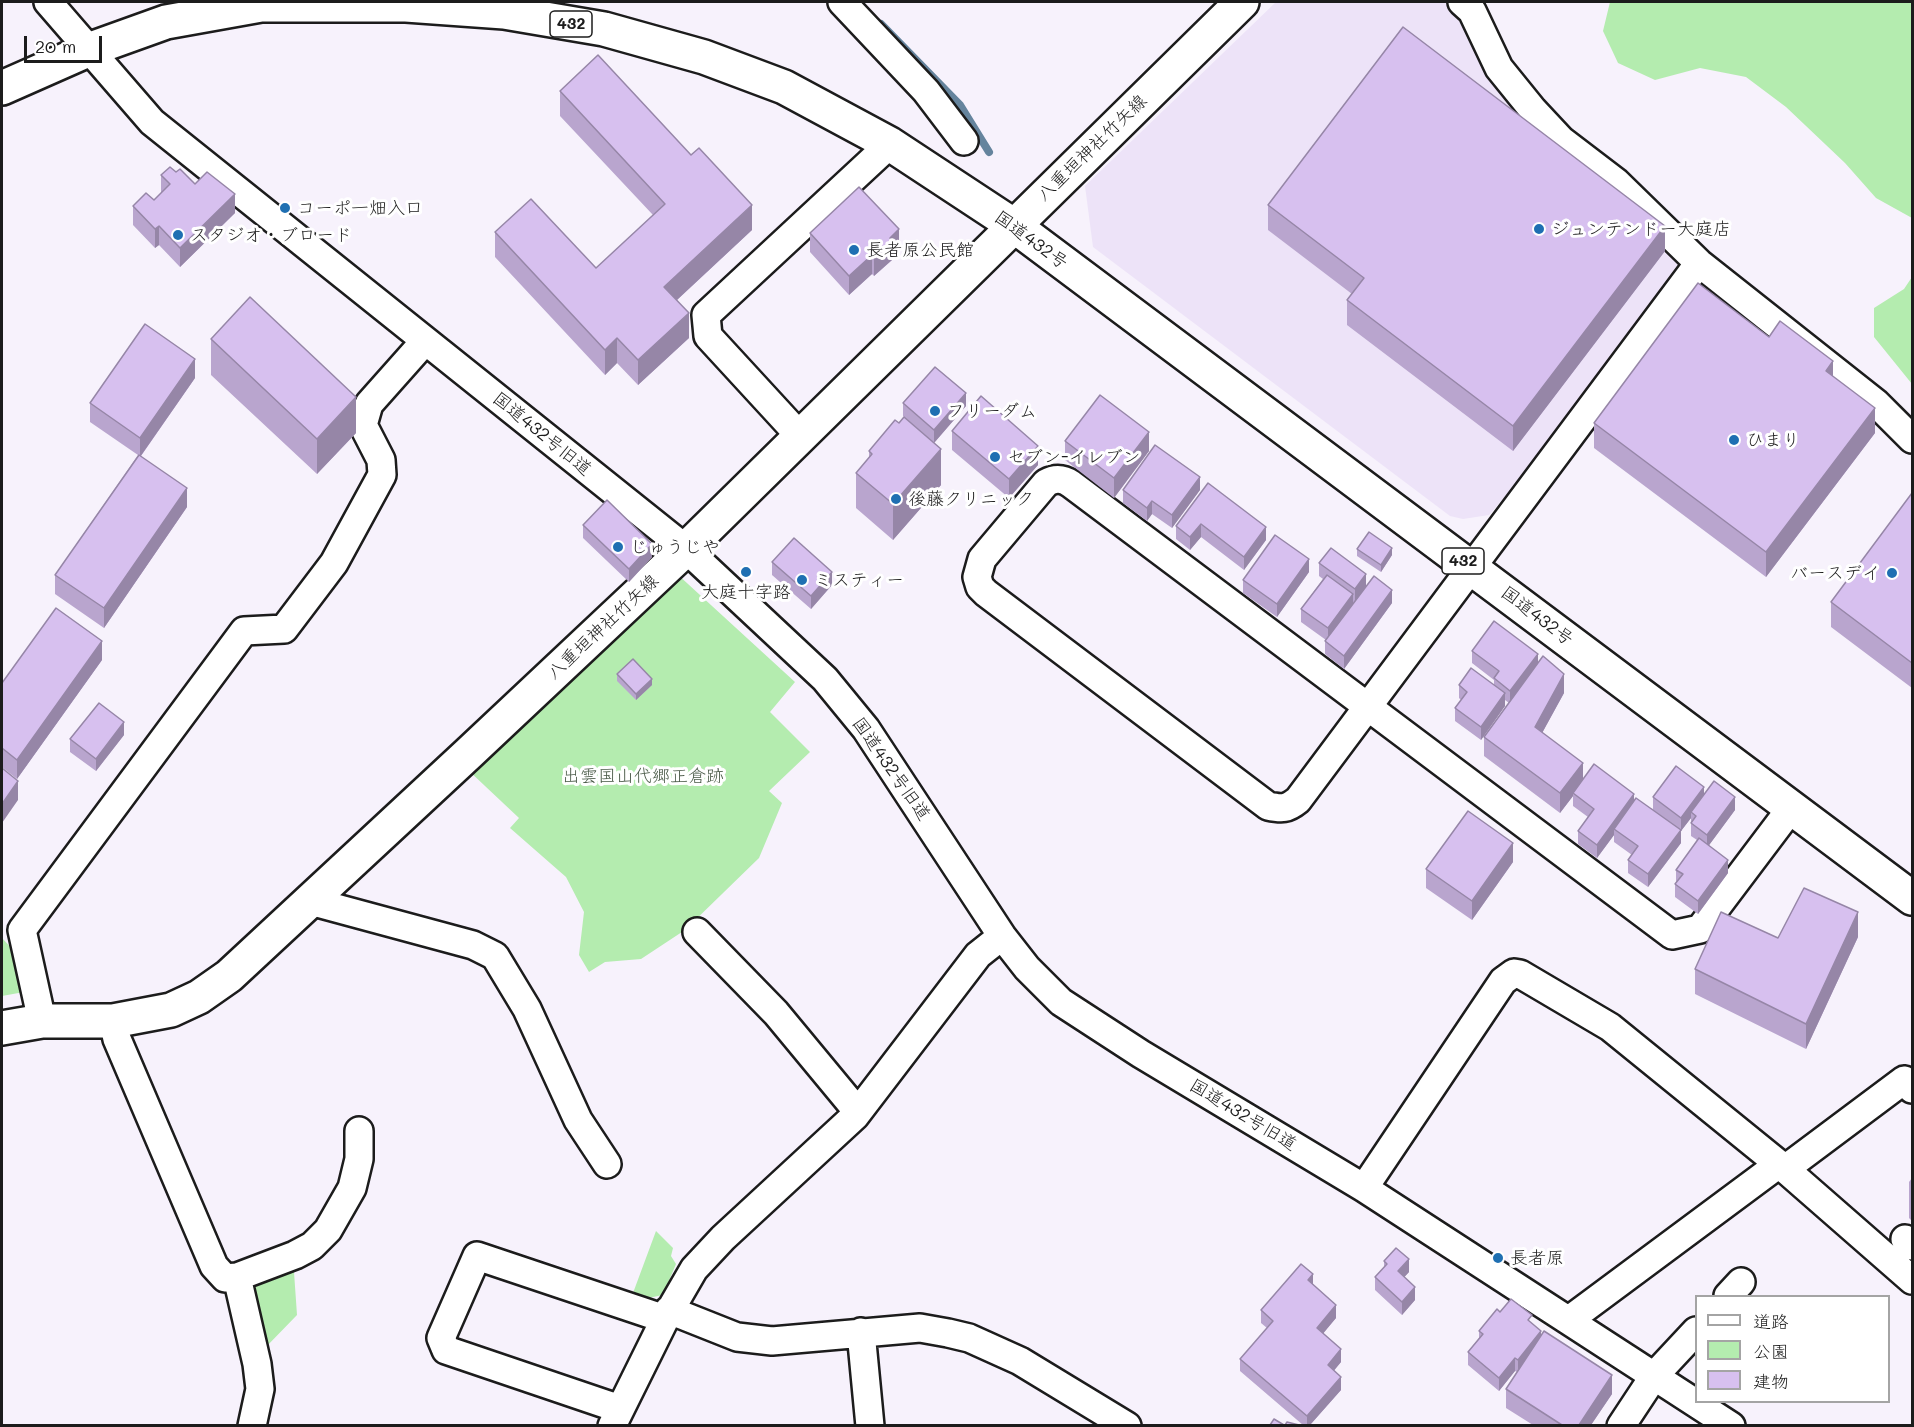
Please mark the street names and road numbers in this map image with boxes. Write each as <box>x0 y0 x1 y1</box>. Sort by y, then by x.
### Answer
road number: 432 <box>550 11 592 37</box>
street label: 八重垣神社竹矢線 <box>1033 90 1151 206</box>
street label: 国道432号 <box>990 206 1072 274</box>
street label: 国道432号旧道 <box>488 387 596 481</box>
road number: 432 <box>1442 548 1484 574</box>
street label: 八重垣神社竹矢線 <box>543 570 663 684</box>
street label: 国道432号 <box>1497 582 1577 650</box>
street label: 国道432号旧道 <box>847 713 935 825</box>
street label: 国道432号旧道 <box>1186 1075 1300 1155</box>

